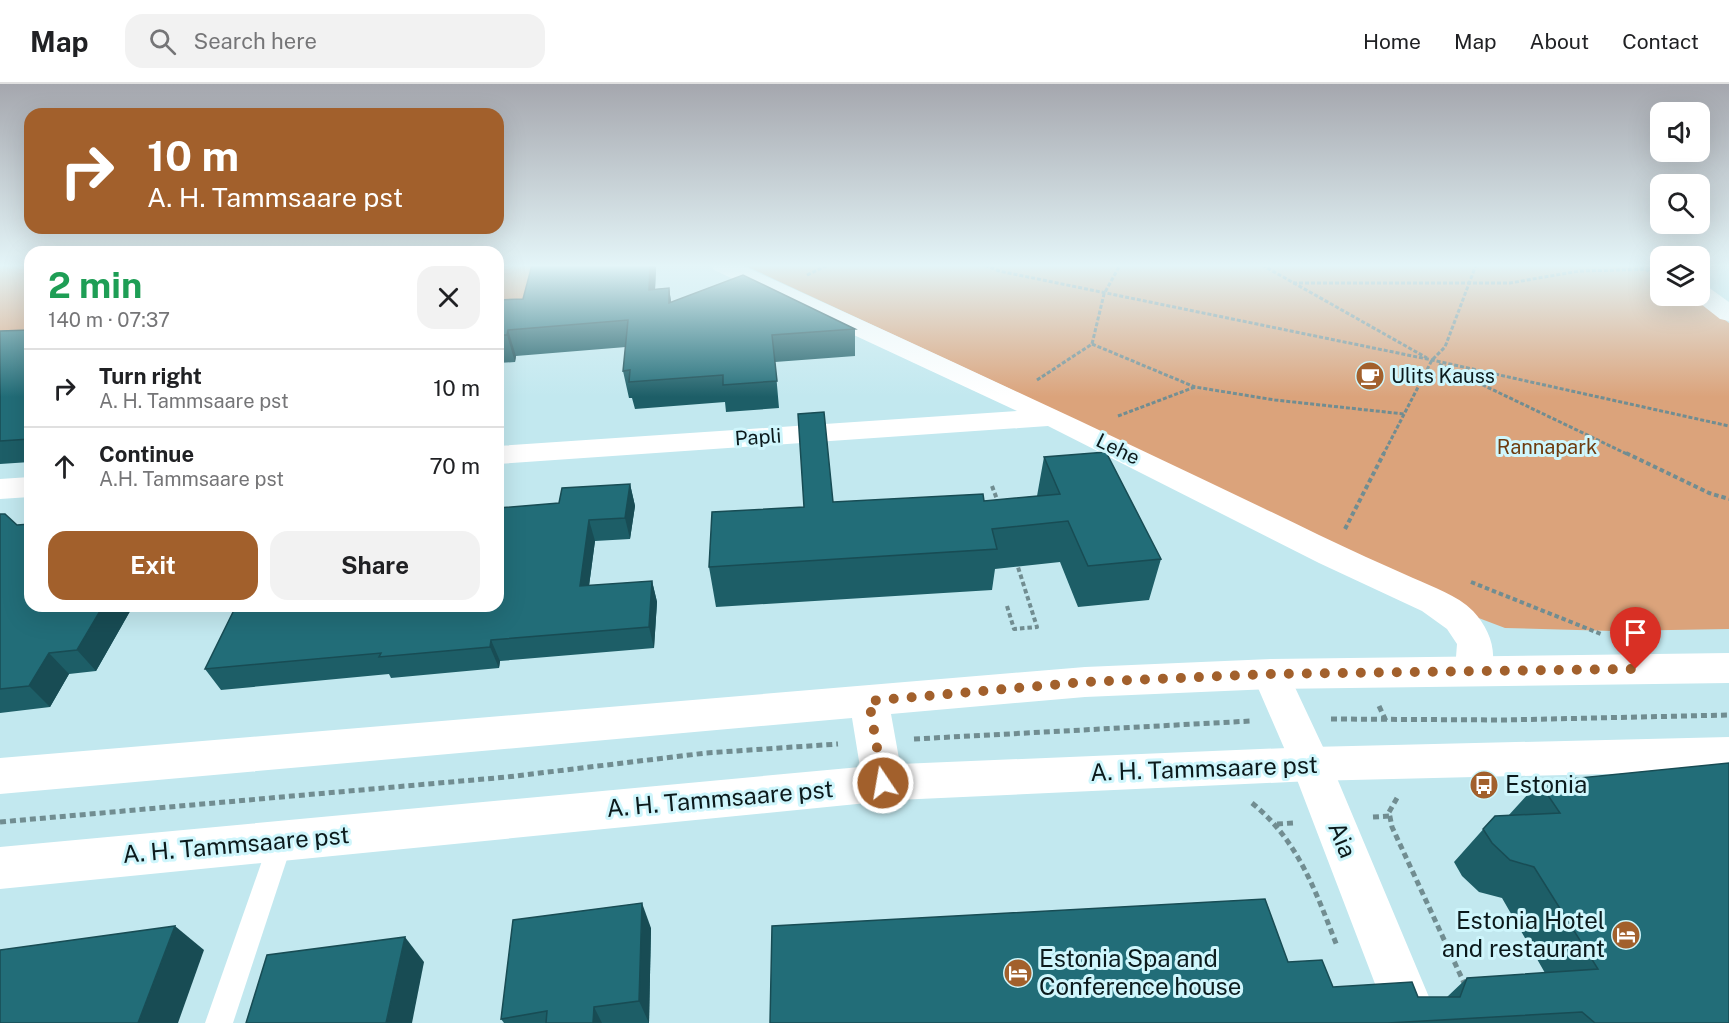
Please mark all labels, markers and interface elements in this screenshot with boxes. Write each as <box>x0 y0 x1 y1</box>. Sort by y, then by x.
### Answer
search box <box>125 14 545 68</box>
text: Map <box>30 25 89 58</box>
icon: search <box>146 25 179 58</box>
text: Search here <box>194 28 317 54</box>
text: Home <box>1363 29 1421 54</box>
text: Map <box>1454 29 1497 54</box>
text: About <box>1530 29 1589 54</box>
text: Contact <box>1622 29 1699 54</box>
map controls <box>1650 102 1710 306</box>
button: sound <box>1650 102 1710 162</box>
text: 10 m <box>147 131 239 180</box>
icon: right <box>48 132 126 210</box>
button: search <box>1650 174 1710 234</box>
text: A. H. Tammsaare pst <box>147 181 403 213</box>
button: layers <box>1650 246 1710 306</box>
text: 2 min <box>48 264 142 306</box>
button: close <box>417 266 480 329</box>
text: 140 m · 07:37 <box>48 308 170 332</box>
cafe icon: Ulits Kauss <box>1354 360 1386 392</box>
text: Turn right <box>99 363 202 389</box>
place label: Ulits Kauss <box>1391 364 1495 388</box>
icon: right <box>48 372 81 405</box>
text: 10 m <box>433 375 480 401</box>
text: A. H. Tammsaare pst <box>99 389 289 413</box>
street label: Papli <box>734 423 782 451</box>
street label: Lehe <box>1092 428 1144 470</box>
park label: Rannapark <box>1497 435 1597 459</box>
text: Continue <box>99 441 194 467</box>
icon: ahead <box>48 450 81 483</box>
text: 70 m <box>429 453 480 479</box>
text: A.H. Tammsaare pst <box>99 467 284 491</box>
button: Exit <box>48 531 258 600</box>
button: Share <box>270 531 480 600</box>
pin <box>1610 607 1661 669</box>
icon: arrive <box>1619 616 1652 649</box>
street label: A. H. Tammsaare pst <box>1090 750 1318 786</box>
position arrow <box>851 751 915 815</box>
bus stop icon: Estonia <box>1468 769 1500 801</box>
place label: Estonia <box>1505 770 1587 798</box>
street label: A. H. Tammsaare pst <box>605 774 835 822</box>
street label: Aia <box>1323 818 1363 862</box>
street label: A. H. Tammsaare pst <box>121 820 351 868</box>
place label: Estonia Hotel and restaurant <box>1442 906 1605 962</box>
hotel icon: Estonia Hotel and restaurant <box>1610 919 1642 951</box>
place label: Estonia Spa and Conference house <box>1039 944 1241 1000</box>
hotel icon: Estonia Spa and Conference house <box>1002 957 1034 989</box>

